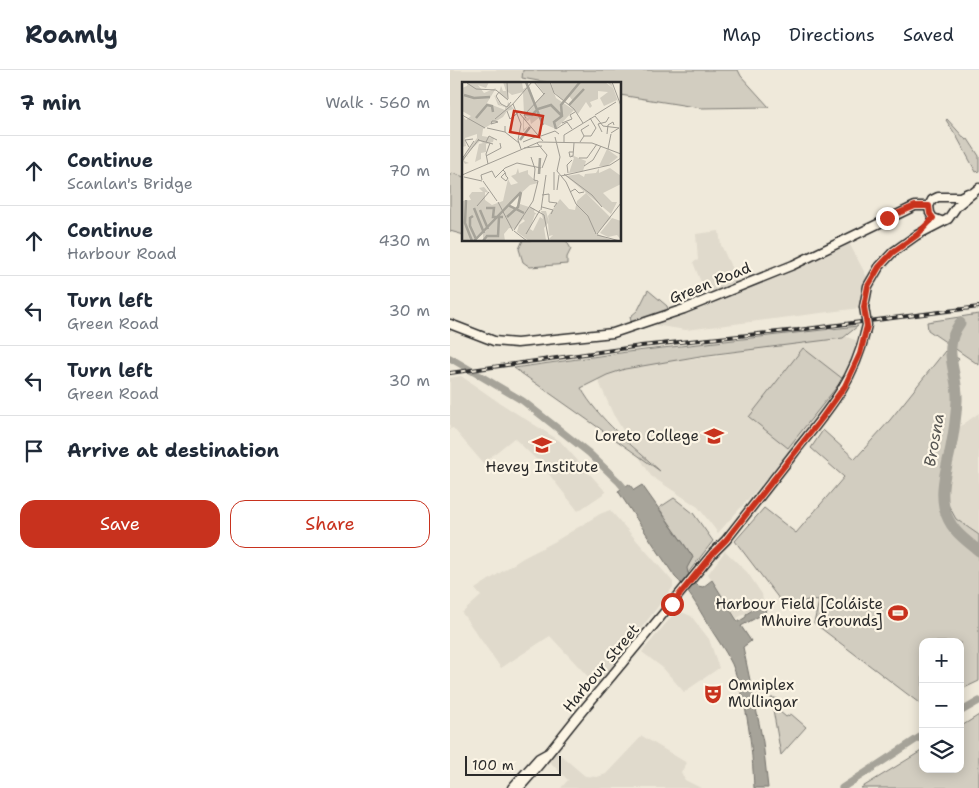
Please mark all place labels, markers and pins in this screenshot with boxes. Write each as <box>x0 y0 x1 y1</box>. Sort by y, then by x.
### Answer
school or university icon: Loreto College <box>703 425 725 447</box>
place label: Loreto College <box>595 426 699 446</box>
school or university icon: Hevey Institute <box>531 434 553 456</box>
place label: Hevey Institute <box>486 457 598 477</box>
place label: Harbour Field [Coláiste Mhuire Grounds] <box>715 594 883 631</box>
sports icon: Harbour Field [Coláiste Mhuire Grounds] <box>887 602 909 624</box>
place label: Omniplex Mullingar <box>728 675 798 712</box>
theatre icon: Omniplex Mullingar <box>702 683 724 705</box>

